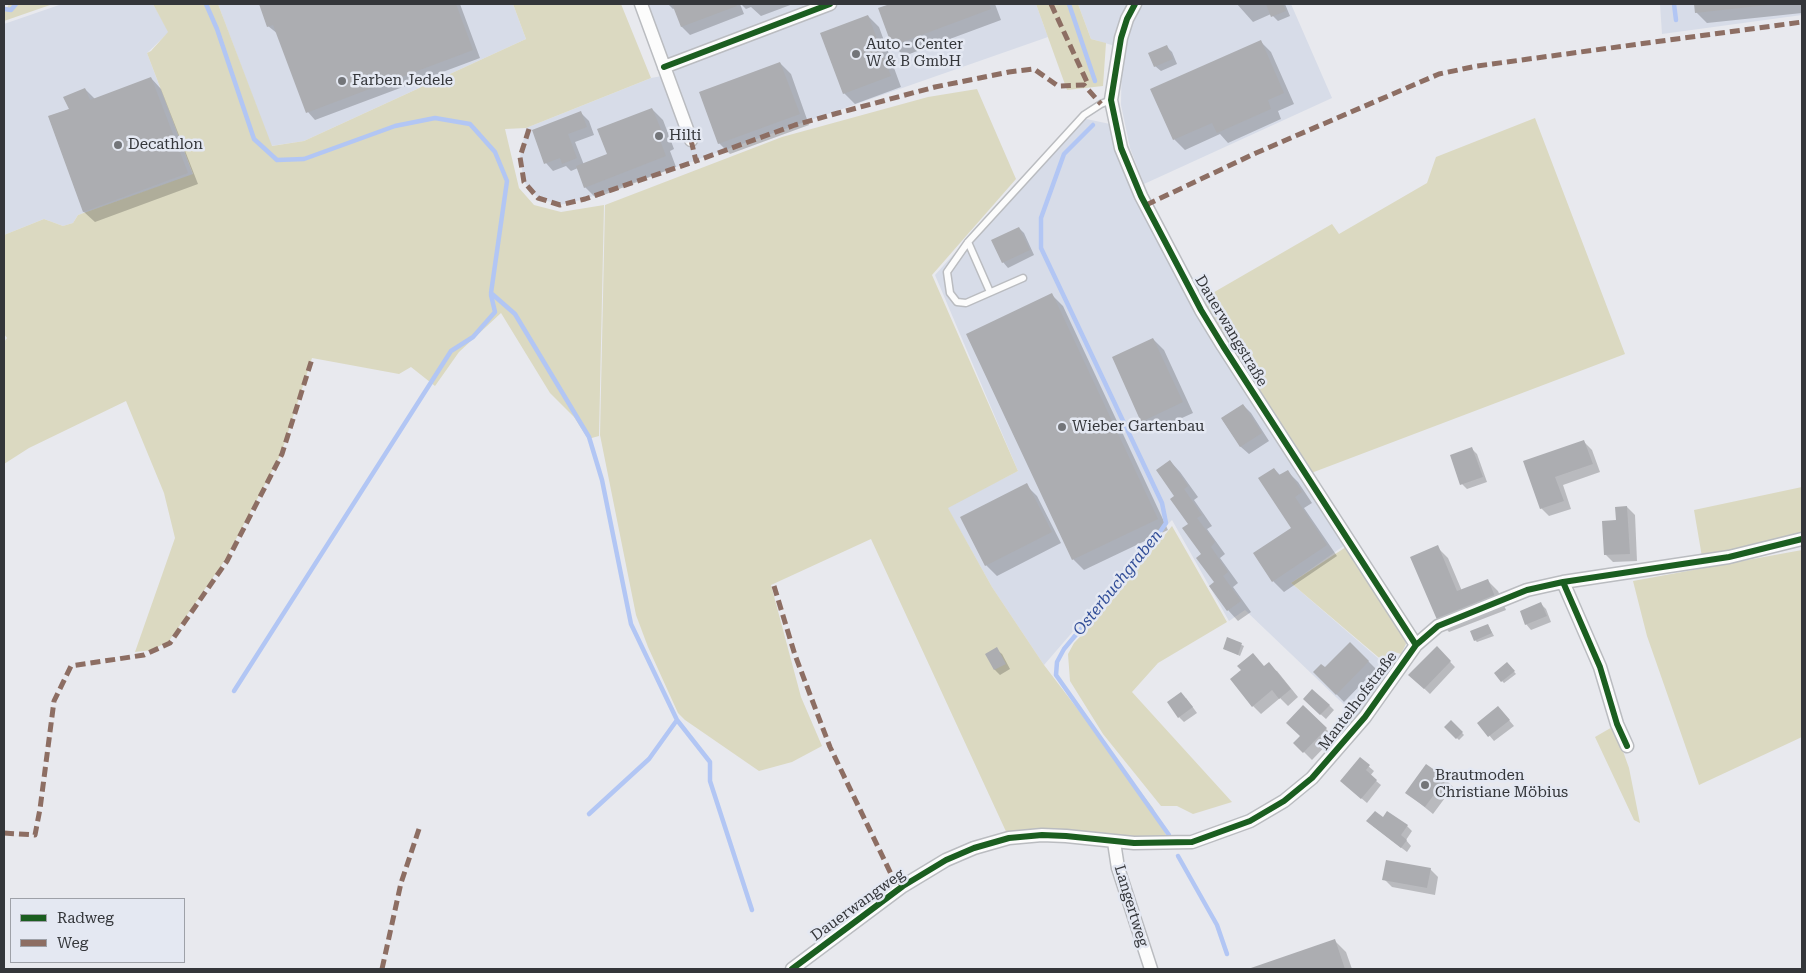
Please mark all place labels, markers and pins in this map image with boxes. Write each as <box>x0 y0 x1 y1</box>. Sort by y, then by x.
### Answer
place label: Auto - Center W & B GmbH <box>866 36 963 71</box>
marker: Auto - Center W & B GmbH <box>850 48 862 60</box>
place label: Farben Jedele <box>352 72 453 90</box>
marker: Farben Jedele <box>336 75 348 87</box>
place label: Hilti <box>669 127 701 145</box>
marker: Hilti <box>653 130 665 142</box>
place label: Decathlon <box>128 136 203 154</box>
marker: Decathlon <box>112 139 124 151</box>
place label: Wieber Gartenbau <box>1072 418 1204 436</box>
marker: Wieber Gartenbau <box>1056 421 1068 433</box>
place label: Brautmoden Christiane Möbius <box>1435 767 1568 802</box>
marker: Brautmoden Christiane Möbius <box>1419 779 1431 791</box>

